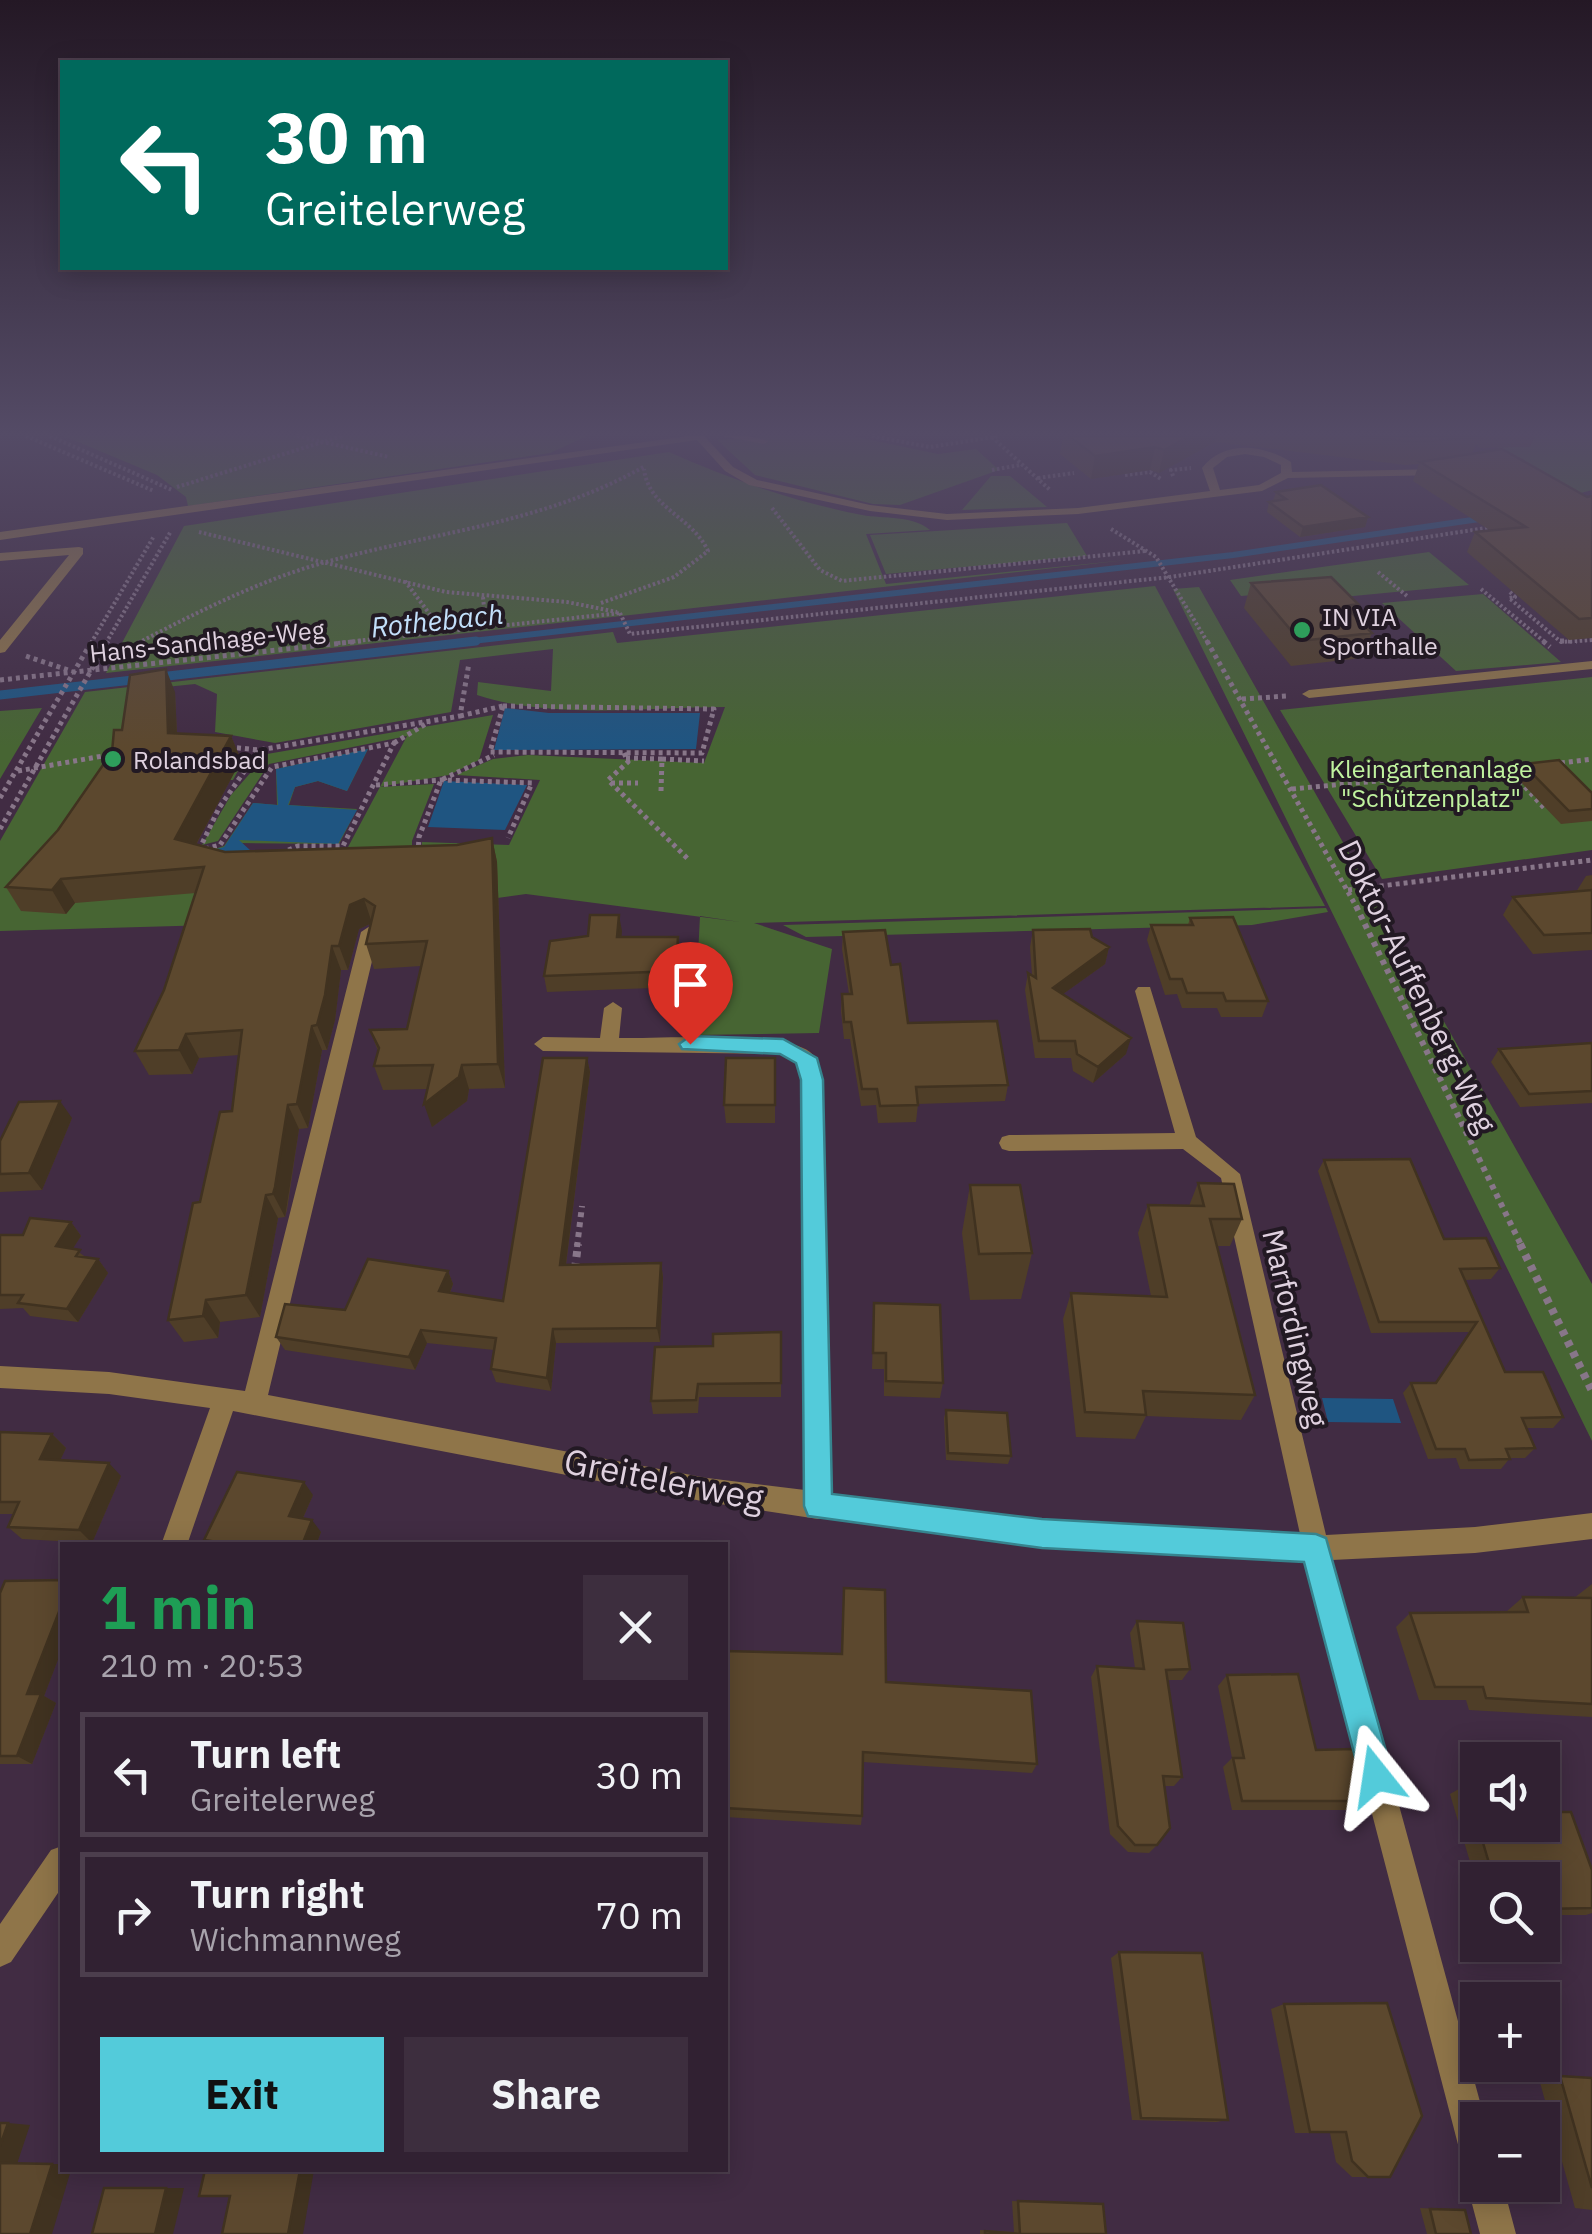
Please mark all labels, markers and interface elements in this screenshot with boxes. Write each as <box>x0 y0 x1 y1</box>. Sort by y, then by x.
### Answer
text: 30 m <box>265 91 428 182</box>
icon: left <box>100 100 230 230</box>
text: Greitelerweg <box>265 179 525 237</box>
water label: Rothebach <box>369 595 505 645</box>
place label: IN VIA Sporthalle <box>1322 600 1438 662</box>
street label: Hans-Sandhage-Weg <box>88 612 326 670</box>
marker: IN VIA Sporthalle <box>1291 619 1313 641</box>
place label: Rolandsbad <box>133 743 266 776</box>
marker: Rolandsbad <box>102 748 124 770</box>
park label: Kleingartenanlage "Schützenplatz" <box>1329 752 1533 814</box>
street label: Doktor-Auffenberg-Weg <box>1330 833 1506 1139</box>
pin <box>648 942 733 1045</box>
icon: arrive <box>663 957 718 1012</box>
street label: Marfordingweg <box>1254 1225 1338 1431</box>
street label: Greitelerweg <box>560 1437 768 1521</box>
text: 1 min <box>100 1567 257 1646</box>
button: close <box>583 1575 688 1680</box>
text: 210 m · 20:53 <box>100 1644 305 1686</box>
position arrow <box>1324 1724 1428 1828</box>
text: Turn left <box>190 1729 341 1778</box>
map controls <box>1460 1742 1560 2202</box>
button: sound <box>1460 1742 1560 1842</box>
icon: left <box>105 1747 160 1802</box>
text: 30 m <box>595 1750 683 1799</box>
text: Greitelerweg <box>190 1778 375 1820</box>
button: search <box>1460 1862 1560 1962</box>
text: Turn right <box>190 1869 365 1918</box>
icon: right <box>105 1887 160 1942</box>
text: 70 m <box>595 1890 683 1939</box>
text: Wichmannweg <box>190 1918 401 1960</box>
button: + <box>1460 1982 1560 2082</box>
button: Exit <box>100 2037 384 2152</box>
button: Share <box>404 2037 688 2152</box>
button: − <box>1460 2102 1560 2202</box>

